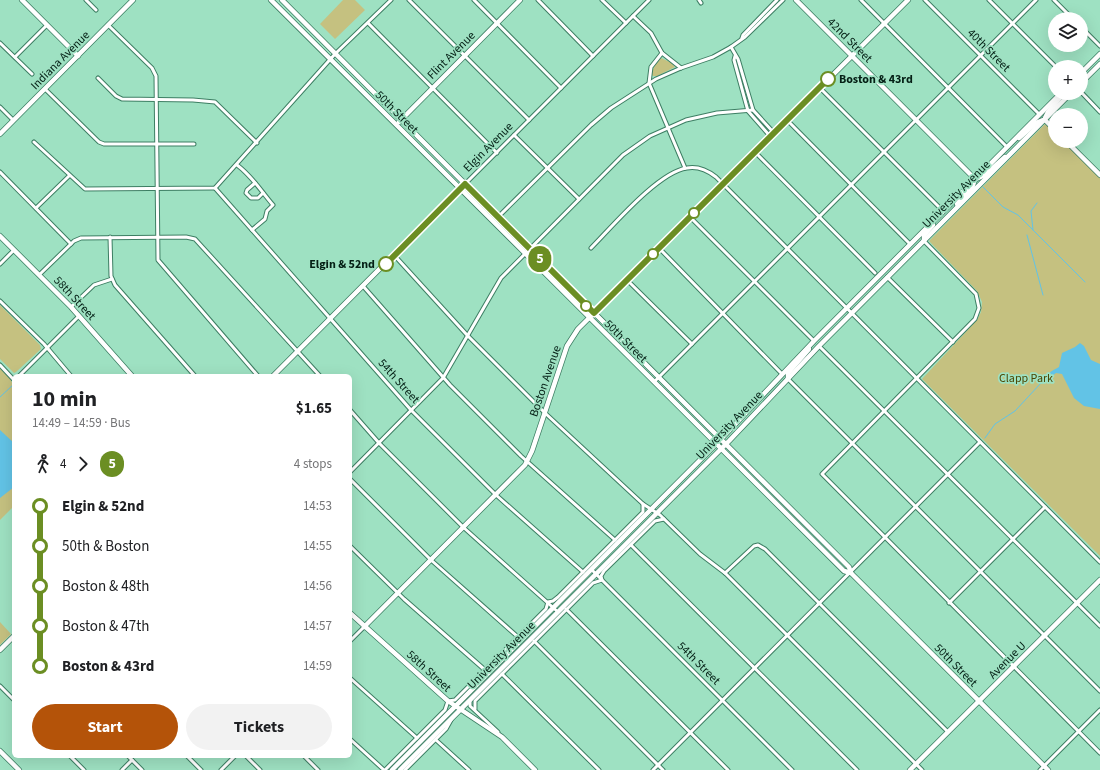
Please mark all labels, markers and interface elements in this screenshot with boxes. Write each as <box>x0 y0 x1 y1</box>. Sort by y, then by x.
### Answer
map controls <box>1048 12 1088 148</box>
button: layers <box>1048 12 1088 52</box>
street label: 42nd Street <box>823 14 876 67</box>
street label: 40th Street <box>963 25 1014 76</box>
street label: Indiana Avenue <box>27 27 94 94</box>
street label: Flint Avenue <box>423 27 479 83</box>
button: + <box>1048 60 1088 100</box>
marker: Boston & 43rd <box>820 71 836 87</box>
place label: Boston & 43rd <box>839 71 913 88</box>
street label: 50th Street <box>371 87 422 138</box>
button: − <box>1048 108 1088 148</box>
street label: Elgin Avenue <box>460 119 517 176</box>
street label: University Avenue <box>919 157 994 232</box>
unlabelled marker <box>688 207 700 219</box>
line badge: 5 <box>527 246 553 272</box>
unlabelled marker <box>647 248 659 260</box>
text: 5 <box>536 249 544 269</box>
place label: Elgin & 52nd <box>309 256 375 273</box>
marker: Elgin & 52nd <box>378 256 394 272</box>
street label: 58th Street <box>50 272 100 324</box>
unlabelled marker <box>580 300 592 312</box>
street label: 50th Street <box>600 316 651 367</box>
street label: Boston Avenue <box>525 343 566 419</box>
street label: 54th Street <box>374 355 423 407</box>
park label: Clapp Park <box>999 370 1053 387</box>
text: 10 min <box>32 383 97 415</box>
street label: University Avenue <box>692 387 767 464</box>
text: $1.65 <box>296 398 332 419</box>
text: 14:49 – 14:59 · Bus <box>32 414 130 432</box>
icon: walk <box>32 453 54 475</box>
icon: forward <box>72 453 94 475</box>
text: 5 <box>108 454 116 474</box>
text: 4 <box>60 455 66 473</box>
text: 4 stops <box>294 455 332 473</box>
text: Elgin & 52nd <box>62 496 144 517</box>
text: 14:53 <box>303 497 332 515</box>
text: 50th & Boston <box>62 536 149 557</box>
text: 14:55 <box>303 537 332 555</box>
text: Boston & 48th <box>62 576 149 597</box>
text: 14:56 <box>303 577 332 595</box>
text: Boston & 47th <box>62 616 149 637</box>
text: 14:57 <box>303 617 332 635</box>
street label: University Avenue <box>464 618 539 693</box>
street label: 54th Street <box>673 638 724 689</box>
street label: Avenue U <box>985 638 1030 683</box>
street label: 50th Street <box>930 640 981 691</box>
street label: 58th Street <box>403 647 455 696</box>
text: Boston & 43rd <box>62 656 154 677</box>
text: 14:59 <box>303 657 332 675</box>
button: Start <box>32 704 178 750</box>
button: Tickets <box>186 704 332 750</box>

